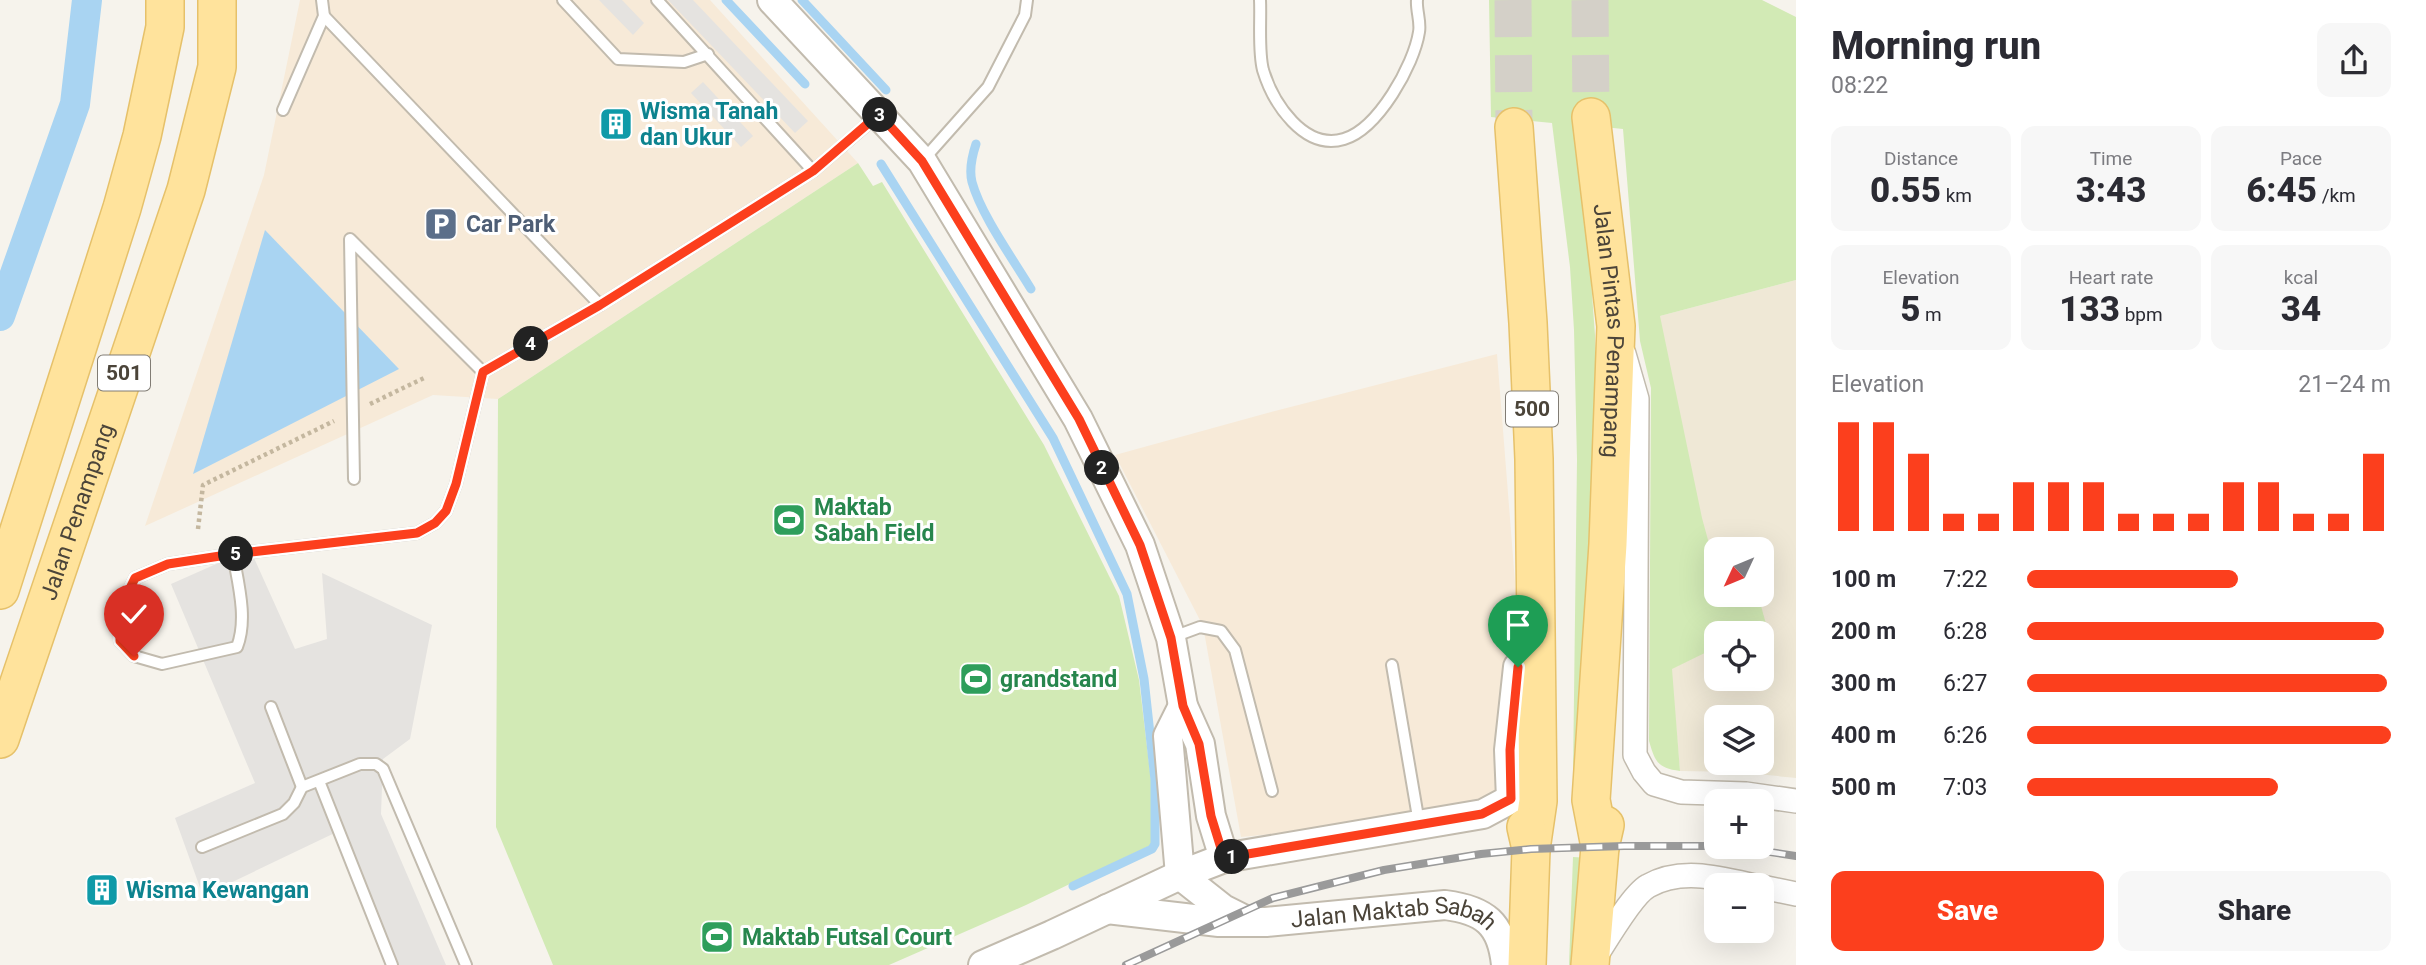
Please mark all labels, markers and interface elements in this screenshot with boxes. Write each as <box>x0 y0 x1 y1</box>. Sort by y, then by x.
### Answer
button: share <box>2317 23 2391 97</box>
text: Morning run <box>1831 24 2041 68</box>
text: 08:22 <box>1831 72 1888 99</box>
pin: 3 <box>862 97 898 132</box>
place label: Wisma Tanah dan Ukur <box>640 98 778 151</box>
text: 3 <box>874 103 885 126</box>
building icon: Wisma Tanah dan Ukur <box>597 105 635 143</box>
text: Distance <box>1884 147 1958 170</box>
text: Time <box>2090 147 2132 170</box>
text: Pace <box>2280 147 2322 170</box>
text: 0.55 <box>1870 170 1941 211</box>
text: 3:43 <box>2076 170 2146 211</box>
text: 6:45 <box>2246 170 2317 211</box>
text: km <box>1941 184 1972 207</box>
text: /km <box>2317 184 2356 207</box>
street label: Jalan Pintas Penampang <box>1587 202 1629 459</box>
parking icon: Car Park <box>422 205 460 243</box>
place label: Car Park <box>466 211 556 238</box>
text: Elevation <box>1883 266 1959 289</box>
text: Heart rate <box>2069 266 2153 289</box>
text: kcal <box>2284 266 2318 289</box>
text: 5 <box>1900 289 1920 330</box>
text: 133 <box>2059 289 2120 330</box>
text: 34 <box>2281 289 2321 330</box>
text: m <box>1920 303 1942 326</box>
text: bpm <box>2120 303 2163 326</box>
pin: 4 <box>514 326 548 362</box>
text: 4 <box>525 332 536 355</box>
road number: 501 <box>98 356 150 390</box>
text: Elevation <box>1831 371 1924 398</box>
text: 21–24 m <box>2298 371 2391 398</box>
road number: 500 <box>1506 392 1558 426</box>
street label: Jalan Penampang <box>35 420 120 604</box>
pin: 2 <box>1084 450 1120 486</box>
text: 2 <box>1096 456 1107 479</box>
place label: Maktab Sabah Field <box>814 494 934 547</box>
sports icon: Maktab Sabah Field <box>770 501 808 539</box>
pin: 5 <box>218 536 254 572</box>
north arrow <box>1704 537 1774 607</box>
map controls <box>1704 537 1774 943</box>
text: 5 <box>230 542 241 565</box>
text: 100 m <box>1831 566 1896 593</box>
text: 7:22 <box>1943 566 1987 593</box>
pin <box>104 584 164 656</box>
icon: check <box>115 595 153 633</box>
pin <box>1488 595 1548 667</box>
icon: arrive <box>1499 606 1537 644</box>
text: 200 m <box>1831 618 1896 645</box>
text: 6:28 <box>1943 618 1987 645</box>
button: locate <box>1704 621 1774 691</box>
sports icon: grandstand <box>957 660 995 698</box>
place label: grandstand <box>1000 666 1117 693</box>
text: 300 m <box>1831 670 1896 697</box>
text: 6:27 <box>1943 670 1987 697</box>
button: layers <box>1704 705 1774 775</box>
text: 400 m <box>1831 722 1896 749</box>
text: 6:26 <box>1943 722 1987 749</box>
text: 500 m <box>1831 774 1896 801</box>
text: 7:03 <box>1943 774 1987 801</box>
button: + <box>1704 789 1774 859</box>
pin: 1 <box>1214 840 1250 874</box>
text: 1 <box>1226 845 1237 868</box>
building icon: Wisma Kewangan <box>83 871 121 909</box>
button: Save <box>1831 871 2104 951</box>
button: Share <box>2118 871 2391 951</box>
button: − <box>1704 873 1774 943</box>
place label: Wisma Kewangan <box>126 877 309 904</box>
street label: Jalan Maktab Sabah <box>1289 892 1502 936</box>
sports icon: Maktab Futsal Court <box>698 918 736 956</box>
place label: Maktab Futsal Court <box>742 924 952 951</box>

